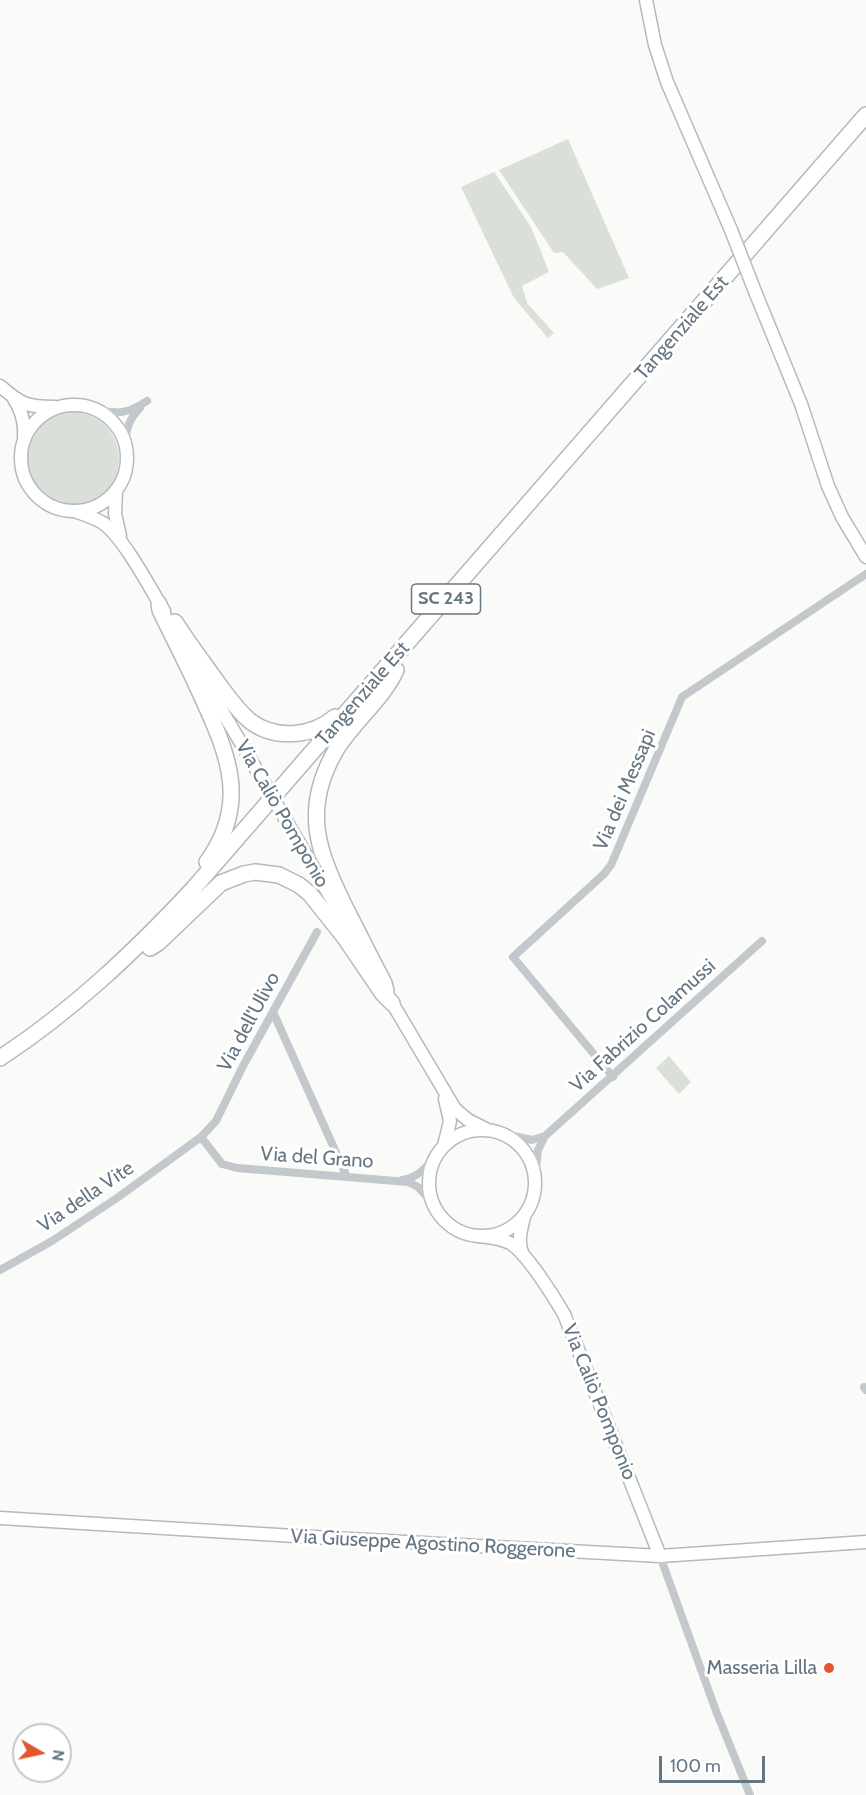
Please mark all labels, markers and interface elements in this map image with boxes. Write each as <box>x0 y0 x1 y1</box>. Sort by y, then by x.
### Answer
street label: Tangenziale Est <box>630 271 734 385</box>
road number: SC 243 <box>412 584 480 614</box>
street label: Tangenziale Est <box>311 637 415 751</box>
street label: Via dei Messapi <box>589 726 661 854</box>
street label: Via Caliò Pomponio <box>230 736 334 892</box>
street label: Via Fabrizio Colamussi <box>565 954 721 1098</box>
street label: Via dell'Ulivo <box>213 968 285 1076</box>
street label: Via del Grano <box>260 1142 374 1174</box>
street label: Via della Vite <box>33 1156 139 1238</box>
street label: Via Caliò Pomponio <box>557 1321 641 1483</box>
street label: Via Giuseppe Agostino Roggerone <box>290 1525 576 1563</box>
place label: Masseria Lilla <box>707 1656 817 1680</box>
marker: Masseria Lilla <box>822 1661 836 1675</box>
north arrow <box>12 1723 72 1783</box>
scale bar <box>662 1744 768 1782</box>
text: N <box>48 1749 69 1763</box>
text: 100 m <box>670 1755 721 1777</box>

